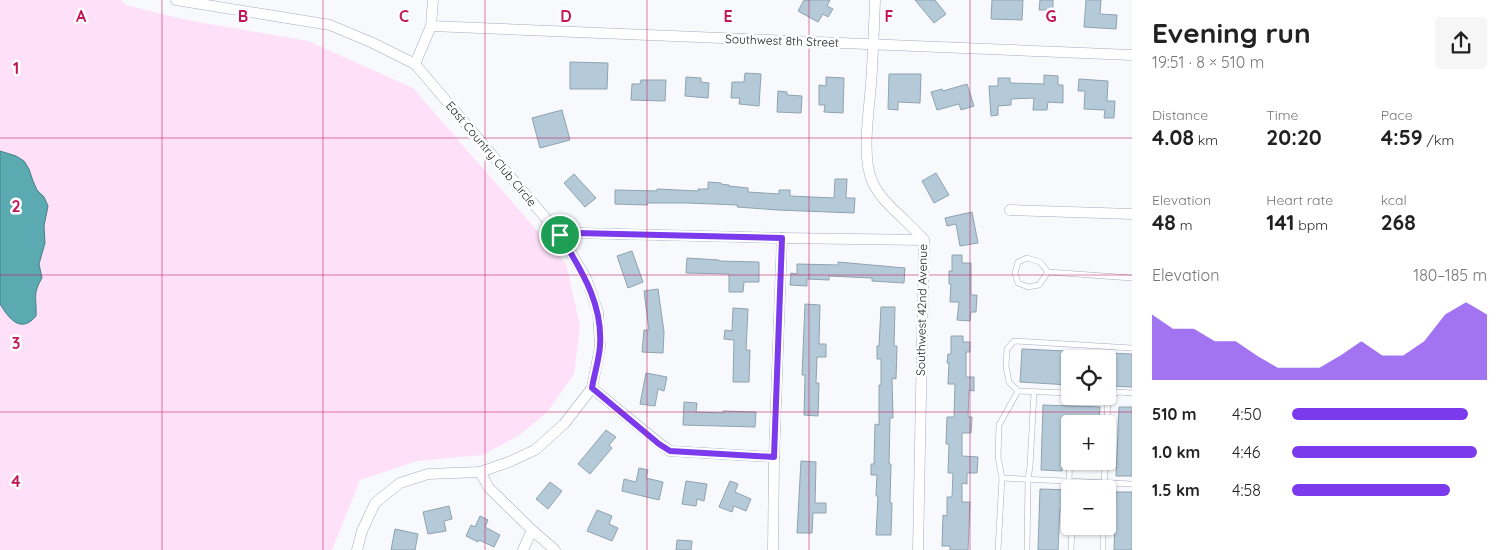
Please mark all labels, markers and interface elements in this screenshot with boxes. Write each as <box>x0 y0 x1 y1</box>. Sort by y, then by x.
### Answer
text: A <box>76 6 87 26</box>
text: B <box>238 6 248 26</box>
text: C <box>399 6 409 26</box>
text: D <box>560 6 572 26</box>
text: E <box>723 6 733 26</box>
text: F <box>885 6 894 26</box>
text: G <box>1045 6 1057 26</box>
text: Evening run <box>1152 15 1311 50</box>
button: share <box>1435 17 1487 69</box>
street label: Southwest 8th Street <box>725 31 839 50</box>
text: 19:51 · 8 × 510 m <box>1152 52 1264 72</box>
text: 1 <box>13 58 19 78</box>
street label: East Country Club Circle <box>443 98 540 210</box>
text: Distance <box>1152 106 1208 124</box>
text: Time <box>1266 106 1298 124</box>
text: Pace <box>1381 106 1413 124</box>
text: 4.08 <box>1152 124 1194 150</box>
text: 20:20 <box>1266 124 1322 150</box>
text: 4:59 <box>1381 124 1423 150</box>
text: km <box>1194 131 1218 149</box>
text: /km <box>1423 131 1454 149</box>
text: Elevation <box>1152 191 1211 209</box>
text: Heart rate <box>1266 191 1333 209</box>
text: kcal <box>1381 191 1407 209</box>
text: 2 <box>11 196 21 216</box>
text: 48 <box>1152 209 1176 235</box>
text: 141 <box>1266 209 1294 235</box>
text: 268 <box>1381 209 1416 235</box>
pin <box>539 214 581 256</box>
text: m <box>1176 216 1192 234</box>
text: bpm <box>1294 216 1328 234</box>
icon: arrive <box>546 221 574 249</box>
street label: Southwest 42nd Avenue <box>913 244 930 376</box>
text: Elevation <box>1152 265 1219 285</box>
text: 180–185 m <box>1413 265 1487 285</box>
text: 3 <box>12 333 20 353</box>
map controls <box>1061 350 1116 535</box>
button: locate <box>1061 350 1116 405</box>
text: 510 m <box>1152 404 1197 424</box>
text: 4:50 <box>1232 404 1262 424</box>
button: + <box>1061 415 1116 470</box>
text: 1.0 km <box>1152 442 1200 462</box>
text: 4:46 <box>1232 442 1260 462</box>
text: 4 <box>11 471 21 491</box>
button: − <box>1061 480 1116 535</box>
text: 1.5 km <box>1152 480 1200 500</box>
text: 4:58 <box>1232 480 1261 500</box>

